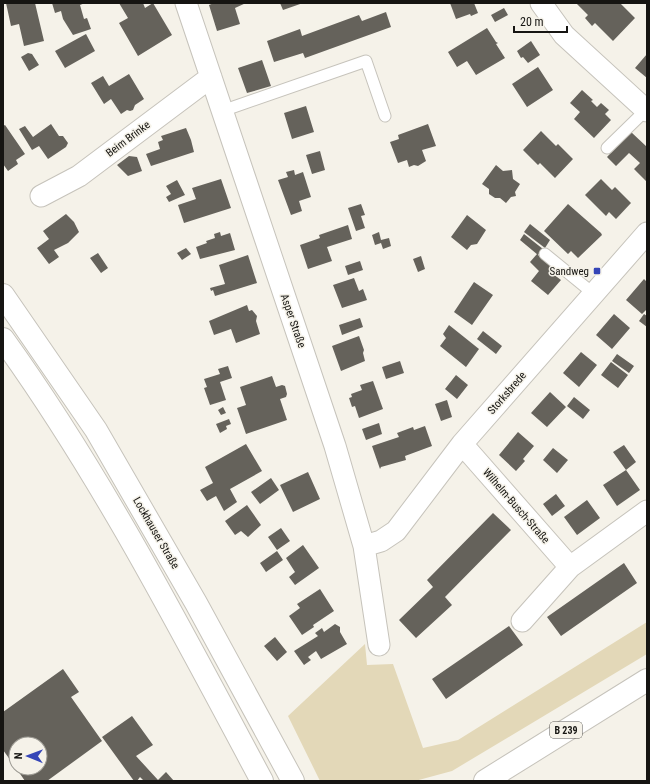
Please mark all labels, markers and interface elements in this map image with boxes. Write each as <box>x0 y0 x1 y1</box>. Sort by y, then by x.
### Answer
scale bar <box>514 8 567 34</box>
text: 20 m <box>520 15 544 29</box>
street label: Beim Brinke <box>103 118 153 160</box>
place label: Sandweg <box>550 265 589 278</box>
marker: Sandweg <box>592 266 602 276</box>
street label: Asper Straße <box>278 292 308 350</box>
street label: Storksbrede <box>485 369 529 417</box>
street label: Wilhelm-Busch-Straße <box>480 466 552 546</box>
street label: Lockhauser Straße <box>130 495 182 571</box>
road number: B 239 <box>550 722 582 738</box>
north arrow <box>8 736 48 776</box>
text: N <box>12 752 25 759</box>

